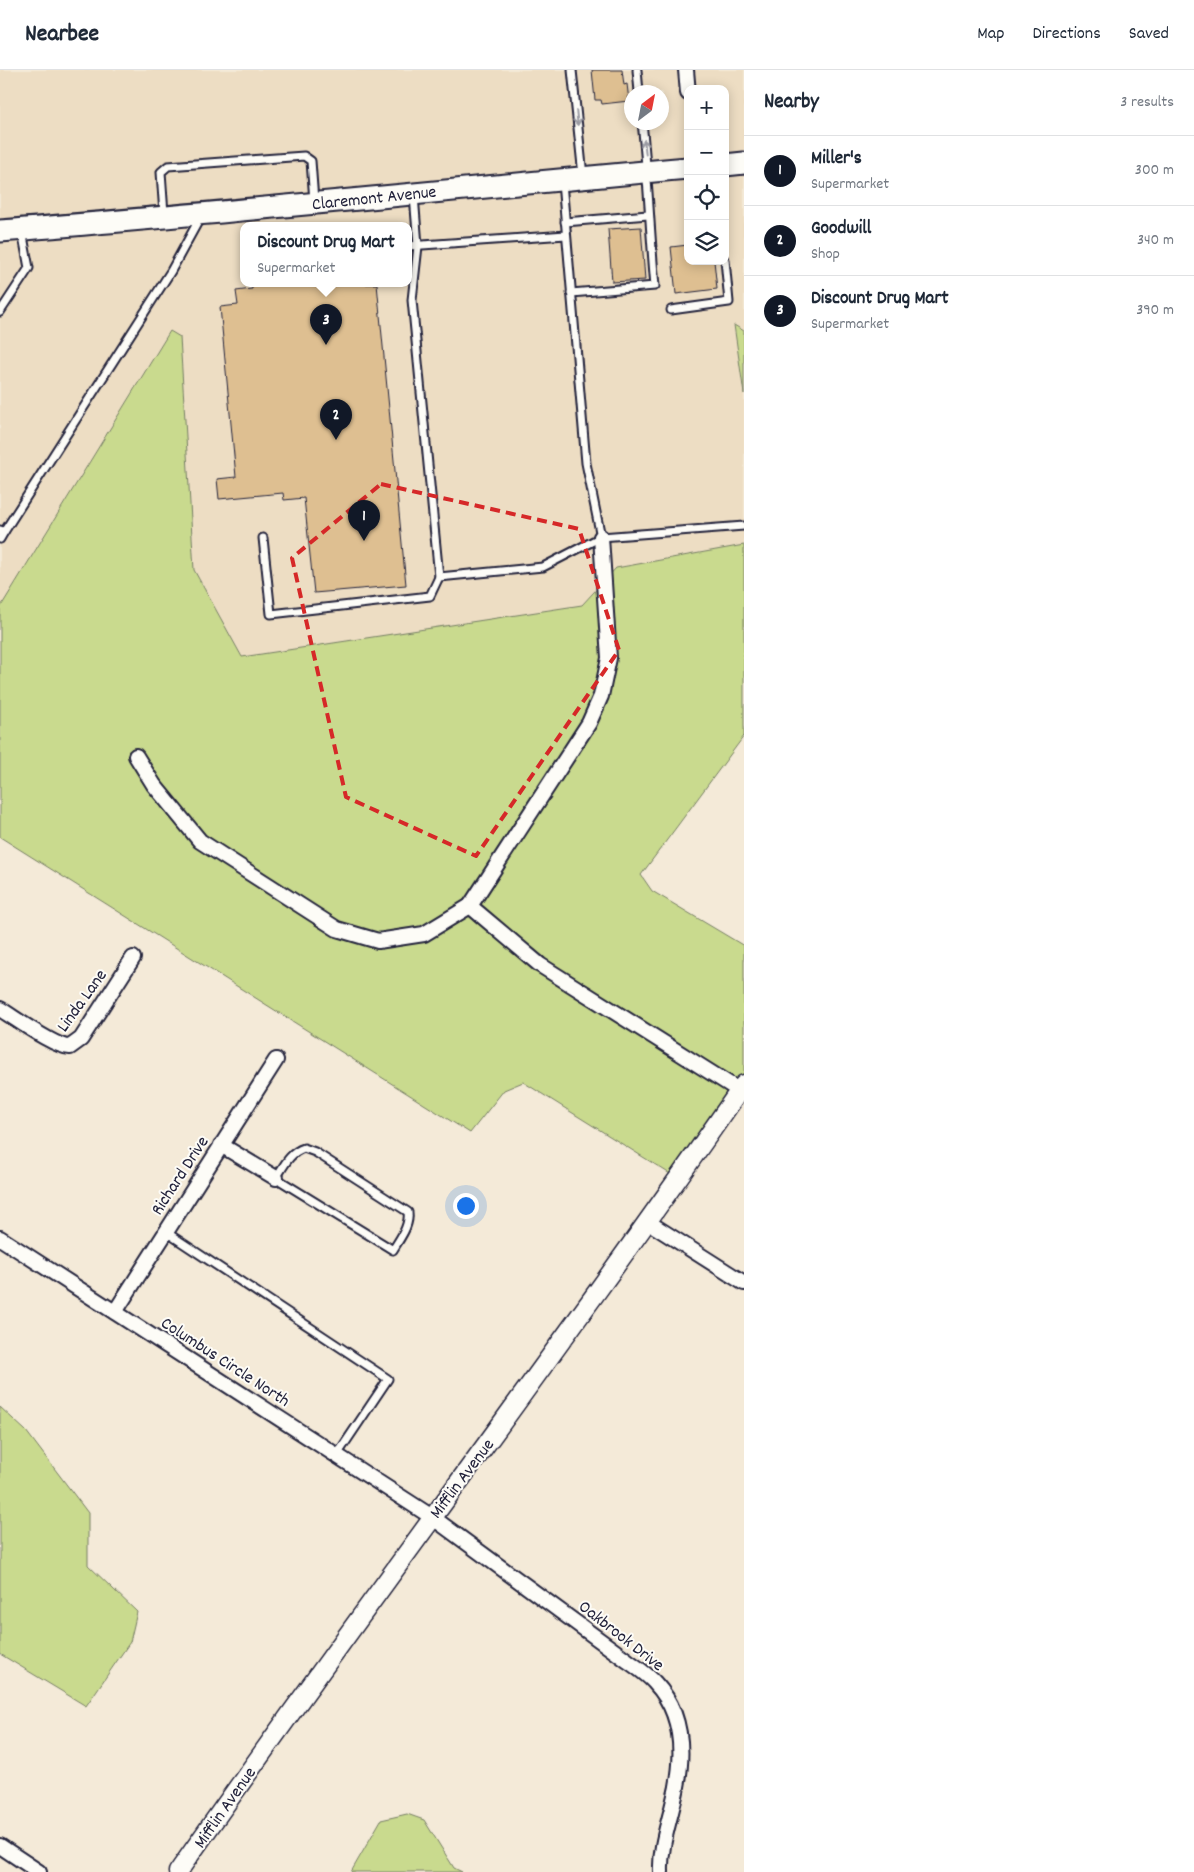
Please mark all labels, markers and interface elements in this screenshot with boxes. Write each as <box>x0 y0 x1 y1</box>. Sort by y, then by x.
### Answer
text: Nearbee <box>25 18 99 52</box>
text: Map <box>977 22 1004 47</box>
text: Directions <box>1032 22 1101 47</box>
text: Saved <box>1129 22 1169 47</box>
north arrow <box>624 85 669 130</box>
map controls <box>684 85 729 265</box>
button: + <box>684 85 729 130</box>
text: Nearby <box>764 88 819 118</box>
text: 3 results <box>1120 91 1174 114</box>
one-way arrow <box>572 110 582 126</box>
button: − <box>684 130 729 175</box>
one-way arrow <box>640 140 650 156</box>
text: Miller's <box>811 146 862 173</box>
text: 1 <box>778 159 782 182</box>
text: 300 m <box>1135 159 1174 182</box>
text: Supermarket <box>811 173 889 196</box>
button: locate <box>684 175 729 220</box>
street label: Claremont Avenue <box>311 181 438 218</box>
text: Goodwill <box>811 216 871 243</box>
button: layers <box>684 220 729 265</box>
popup <box>240 222 412 287</box>
text: 2 <box>777 229 784 252</box>
text: 340 m <box>1137 229 1174 252</box>
text: Discount Drug Mart <box>257 230 395 257</box>
text: Shop <box>811 243 840 266</box>
text: Supermarket <box>257 257 335 280</box>
text: Discount Drug Mart <box>811 286 949 313</box>
text: 3 <box>776 299 784 322</box>
text: 390 m <box>1136 299 1174 322</box>
pin: 3 <box>310 304 342 345</box>
text: Supermarket <box>811 313 889 336</box>
pin: 2 <box>320 399 352 440</box>
pin: 1 <box>348 500 380 541</box>
street label: Linda Lane <box>52 965 114 1038</box>
street label: Richard Drive <box>146 1132 216 1221</box>
your location <box>453 1193 479 1219</box>
street label: Columbus Circle North <box>155 1312 294 1414</box>
street label: Mifflin Avenue <box>425 1434 501 1525</box>
street label: Oakbrook Drive <box>572 1595 669 1679</box>
street label: Mifflin Avenue <box>189 1763 263 1854</box>

